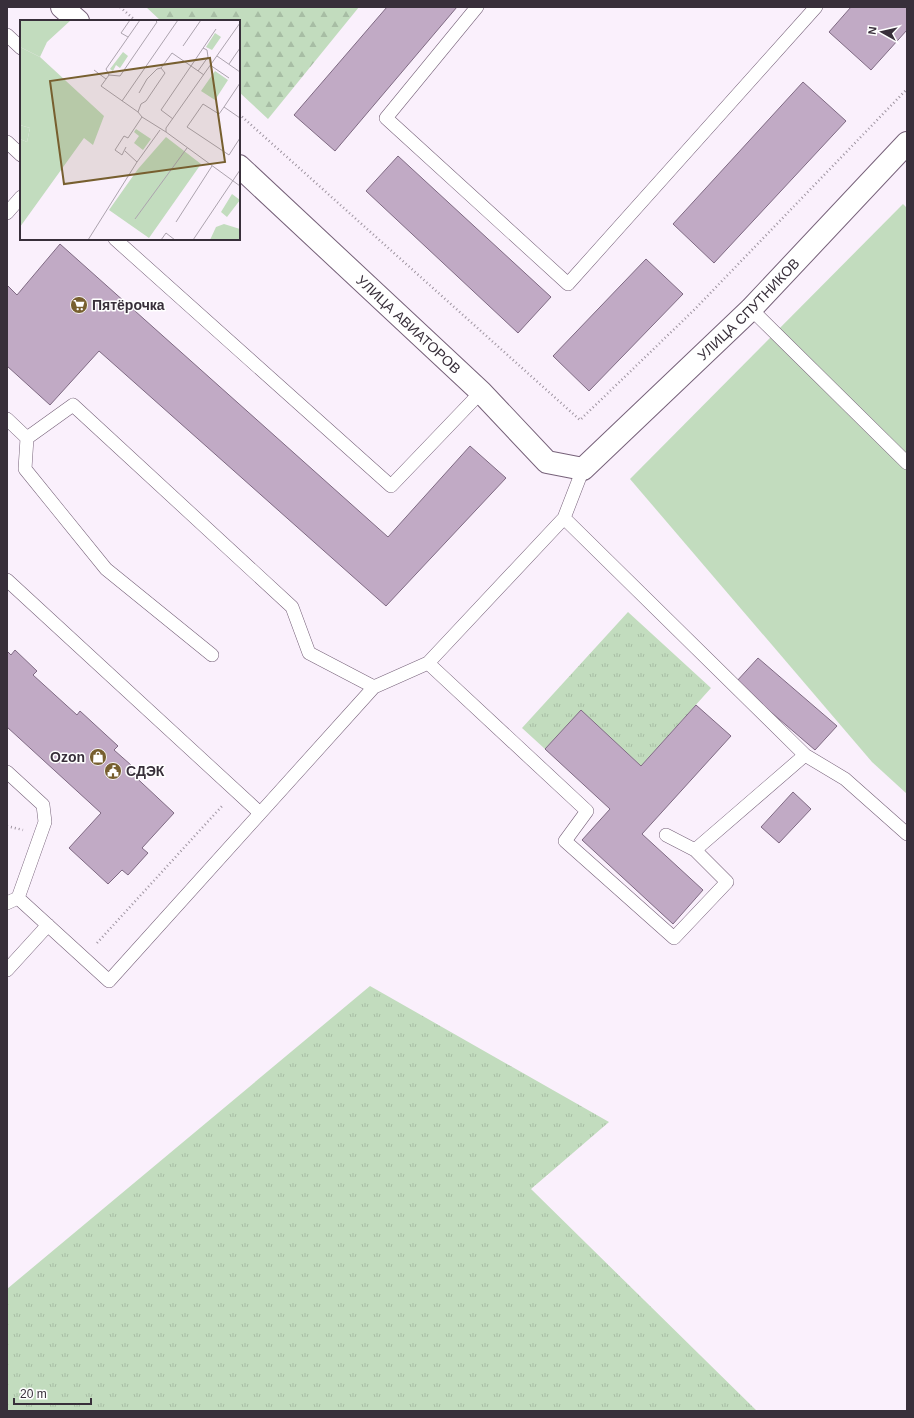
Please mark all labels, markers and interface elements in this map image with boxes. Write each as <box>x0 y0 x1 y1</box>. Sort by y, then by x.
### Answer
north arrow <box>862 12 902 52</box>
inset map <box>20 20 240 240</box>
text: N <box>866 26 879 35</box>
street label: УЛИЦА СПУТНИКОВ <box>694 255 802 364</box>
street label: УЛИЦА АВИАТОРОВ <box>353 272 464 377</box>
supermarket icon: Пятёрочка <box>69 295 89 315</box>
place label: Пятёрочка <box>92 297 165 313</box>
shop icon: Ozon <box>88 747 108 767</box>
place label: Ozon <box>50 749 85 765</box>
public building icon: СДЭК <box>103 761 123 781</box>
place label: СДЭК <box>126 763 165 779</box>
scale bar <box>14 1380 91 1406</box>
text: 20 m <box>20 1387 47 1401</box>

